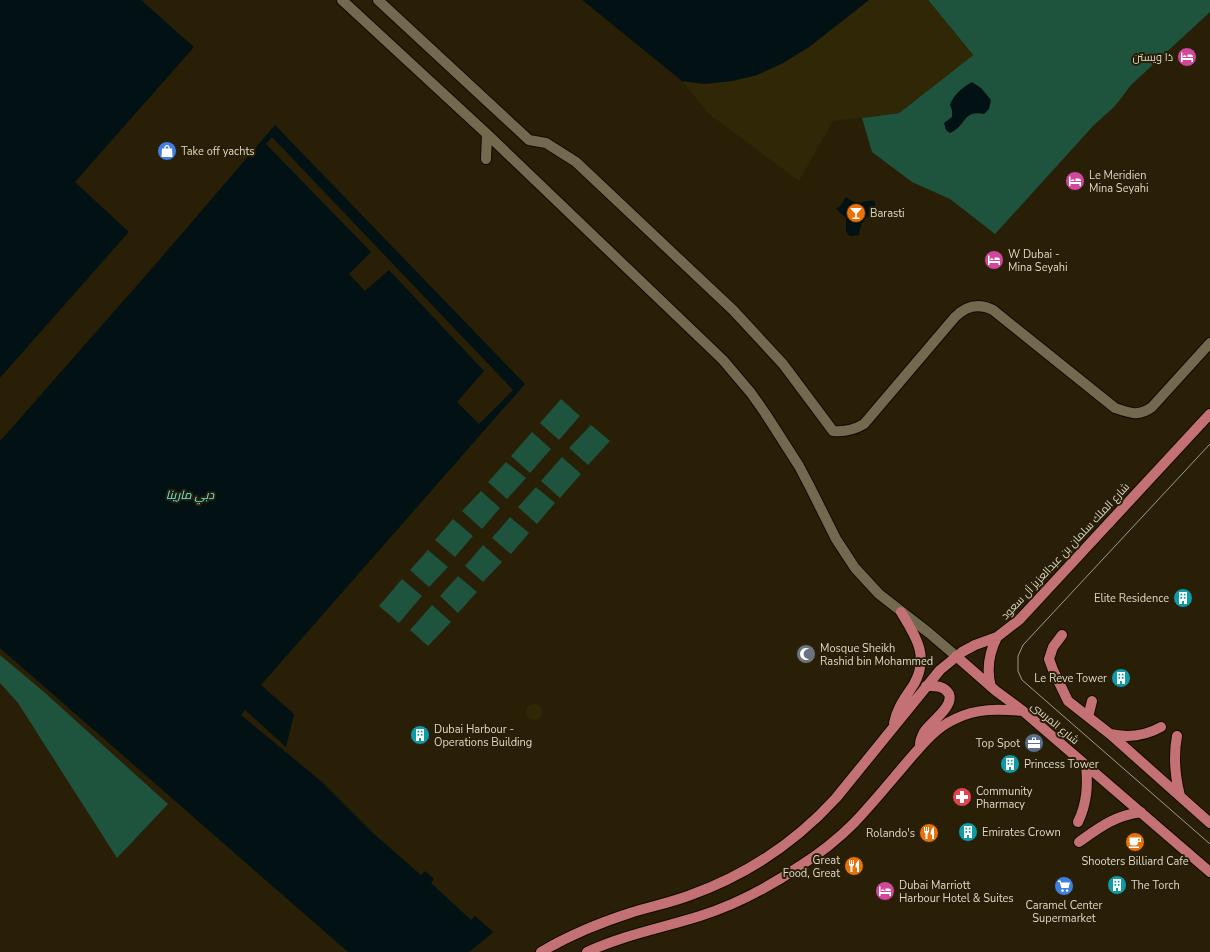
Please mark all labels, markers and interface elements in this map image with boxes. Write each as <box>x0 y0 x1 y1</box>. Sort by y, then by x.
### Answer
hotel icon: ذا ويستن <box>1176 46 1198 68</box>
place label: ذا ويستن <box>1133 50 1173 65</box>
shop icon: Take off yachts <box>156 140 178 162</box>
place label: Take off yachts <box>181 144 255 159</box>
place label: Le Meridien Mina Seyahi <box>1089 168 1149 196</box>
hotel icon: Le Meridien Mina Seyahi <box>1064 170 1086 192</box>
bar icon: Barasti <box>845 202 867 224</box>
place label: Barasti <box>870 206 905 221</box>
place label: W Dubai - Mina Seyahi <box>1008 247 1068 275</box>
hotel icon: W Dubai - Mina Seyahi <box>983 249 1005 271</box>
street label: شارع الملك سلمان بن عبدالعزيز آل سعود <box>998 480 1133 623</box>
water label: دبي مارينا <box>166 487 215 505</box>
building icon: Elite Residence <box>1172 587 1194 609</box>
place label: Elite Residence <box>1094 591 1169 606</box>
place label: Mosque Sheikh Rashid bin Mohammed <box>820 641 933 669</box>
mosque icon: Mosque Sheikh Rashid bin Mohammed <box>795 643 817 665</box>
building icon: Le Reve Tower <box>1110 667 1132 689</box>
place label: Le Reve Tower <box>1034 671 1107 686</box>
street label: شارع المرسى <box>1027 699 1082 748</box>
place label: Dubai Harbour - Operations Building <box>434 722 532 750</box>
building icon: Dubai Harbour - Operations Building <box>409 724 431 746</box>
office icon: Top Spot <box>1023 732 1045 754</box>
place label: Top Spot <box>976 736 1020 751</box>
building icon: Princess Tower <box>999 753 1021 775</box>
place label: Princess Tower <box>1024 757 1099 772</box>
place label: Community Pharmacy <box>976 784 1033 812</box>
pharmacy icon: Community Pharmacy <box>951 786 973 808</box>
building icon: Emirates Crown <box>957 821 979 843</box>
restaurant icon: Rolando's <box>918 822 940 844</box>
place label: Emirates Crown <box>982 825 1061 840</box>
place label: Rolando's <box>866 826 915 841</box>
cafe icon: Shooters Billiard Cafe <box>1124 831 1146 853</box>
place label: Great Food, Great <box>783 853 840 881</box>
place label: Shooters Billiard Cafe <box>1081 854 1189 869</box>
restaurant icon: Great Food, Great <box>843 855 865 877</box>
building icon: The Torch <box>1106 874 1128 896</box>
supermarket icon: Caramel Center Supermarket <box>1053 875 1075 897</box>
place label: Dubai Marriott Harbour Hotel & Suites <box>899 878 1014 906</box>
place label: The Torch <box>1131 878 1180 893</box>
hotel icon: Dubai Marriott Harbour Hotel & Suites <box>874 880 896 902</box>
place label: Caramel Center Supermarket <box>1026 898 1102 926</box>

